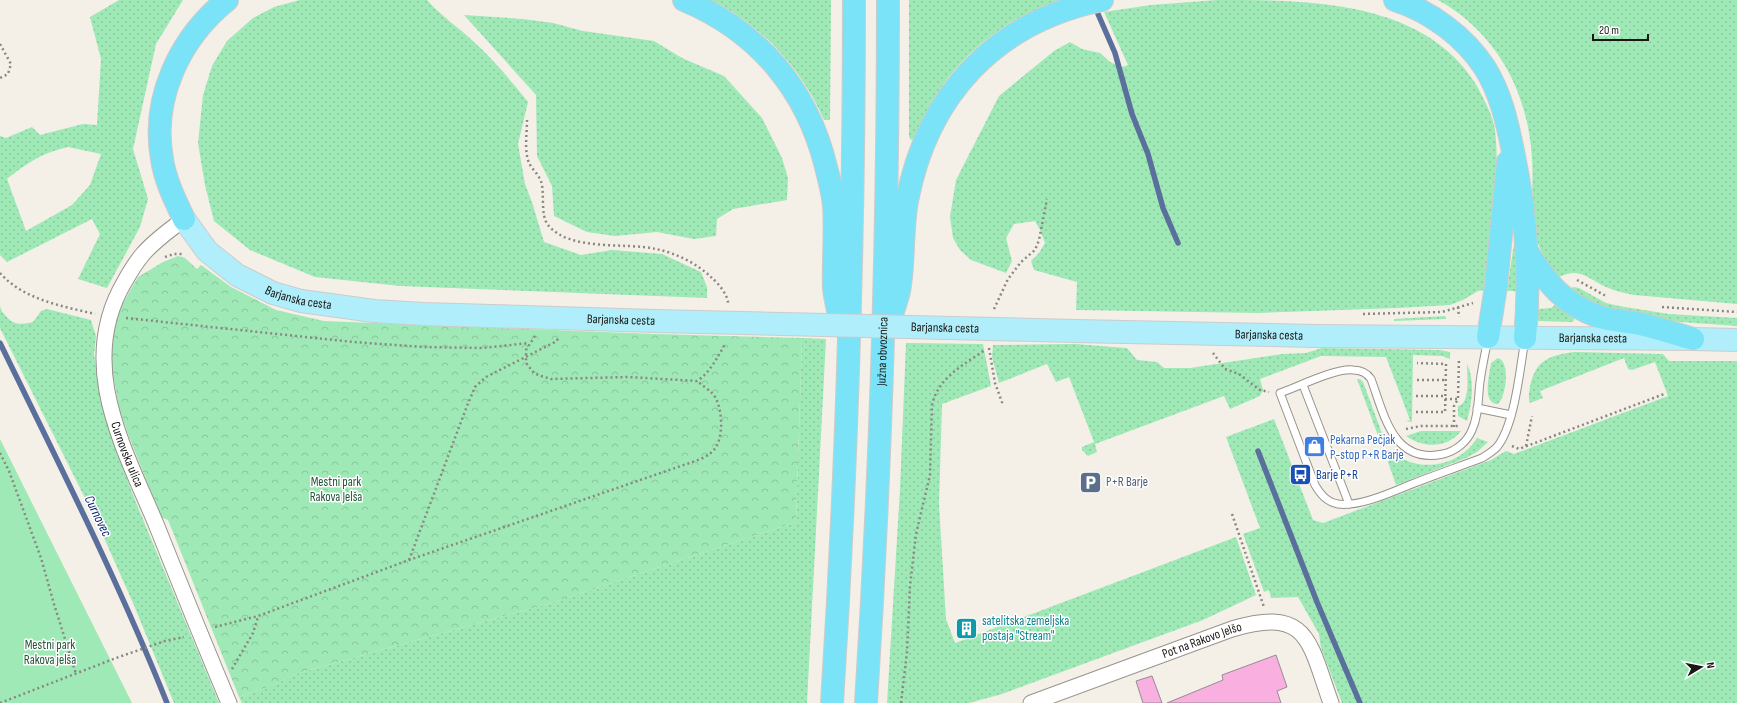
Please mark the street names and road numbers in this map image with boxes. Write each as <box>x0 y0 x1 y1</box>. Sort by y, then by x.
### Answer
street label: Barjanska cesta <box>262 282 333 313</box>
street label: Barjanska cesta <box>587 311 655 329</box>
street label: Južna obvoznica <box>873 317 892 387</box>
street label: Barjanska cesta <box>911 319 979 337</box>
street label: Barjanska cesta <box>1235 326 1303 344</box>
street label: Barjanska cesta <box>1559 330 1627 346</box>
street label: Curnovska ulica <box>107 420 147 490</box>
street label: Pot na Rakovo Jelšo <box>1160 619 1243 662</box>

